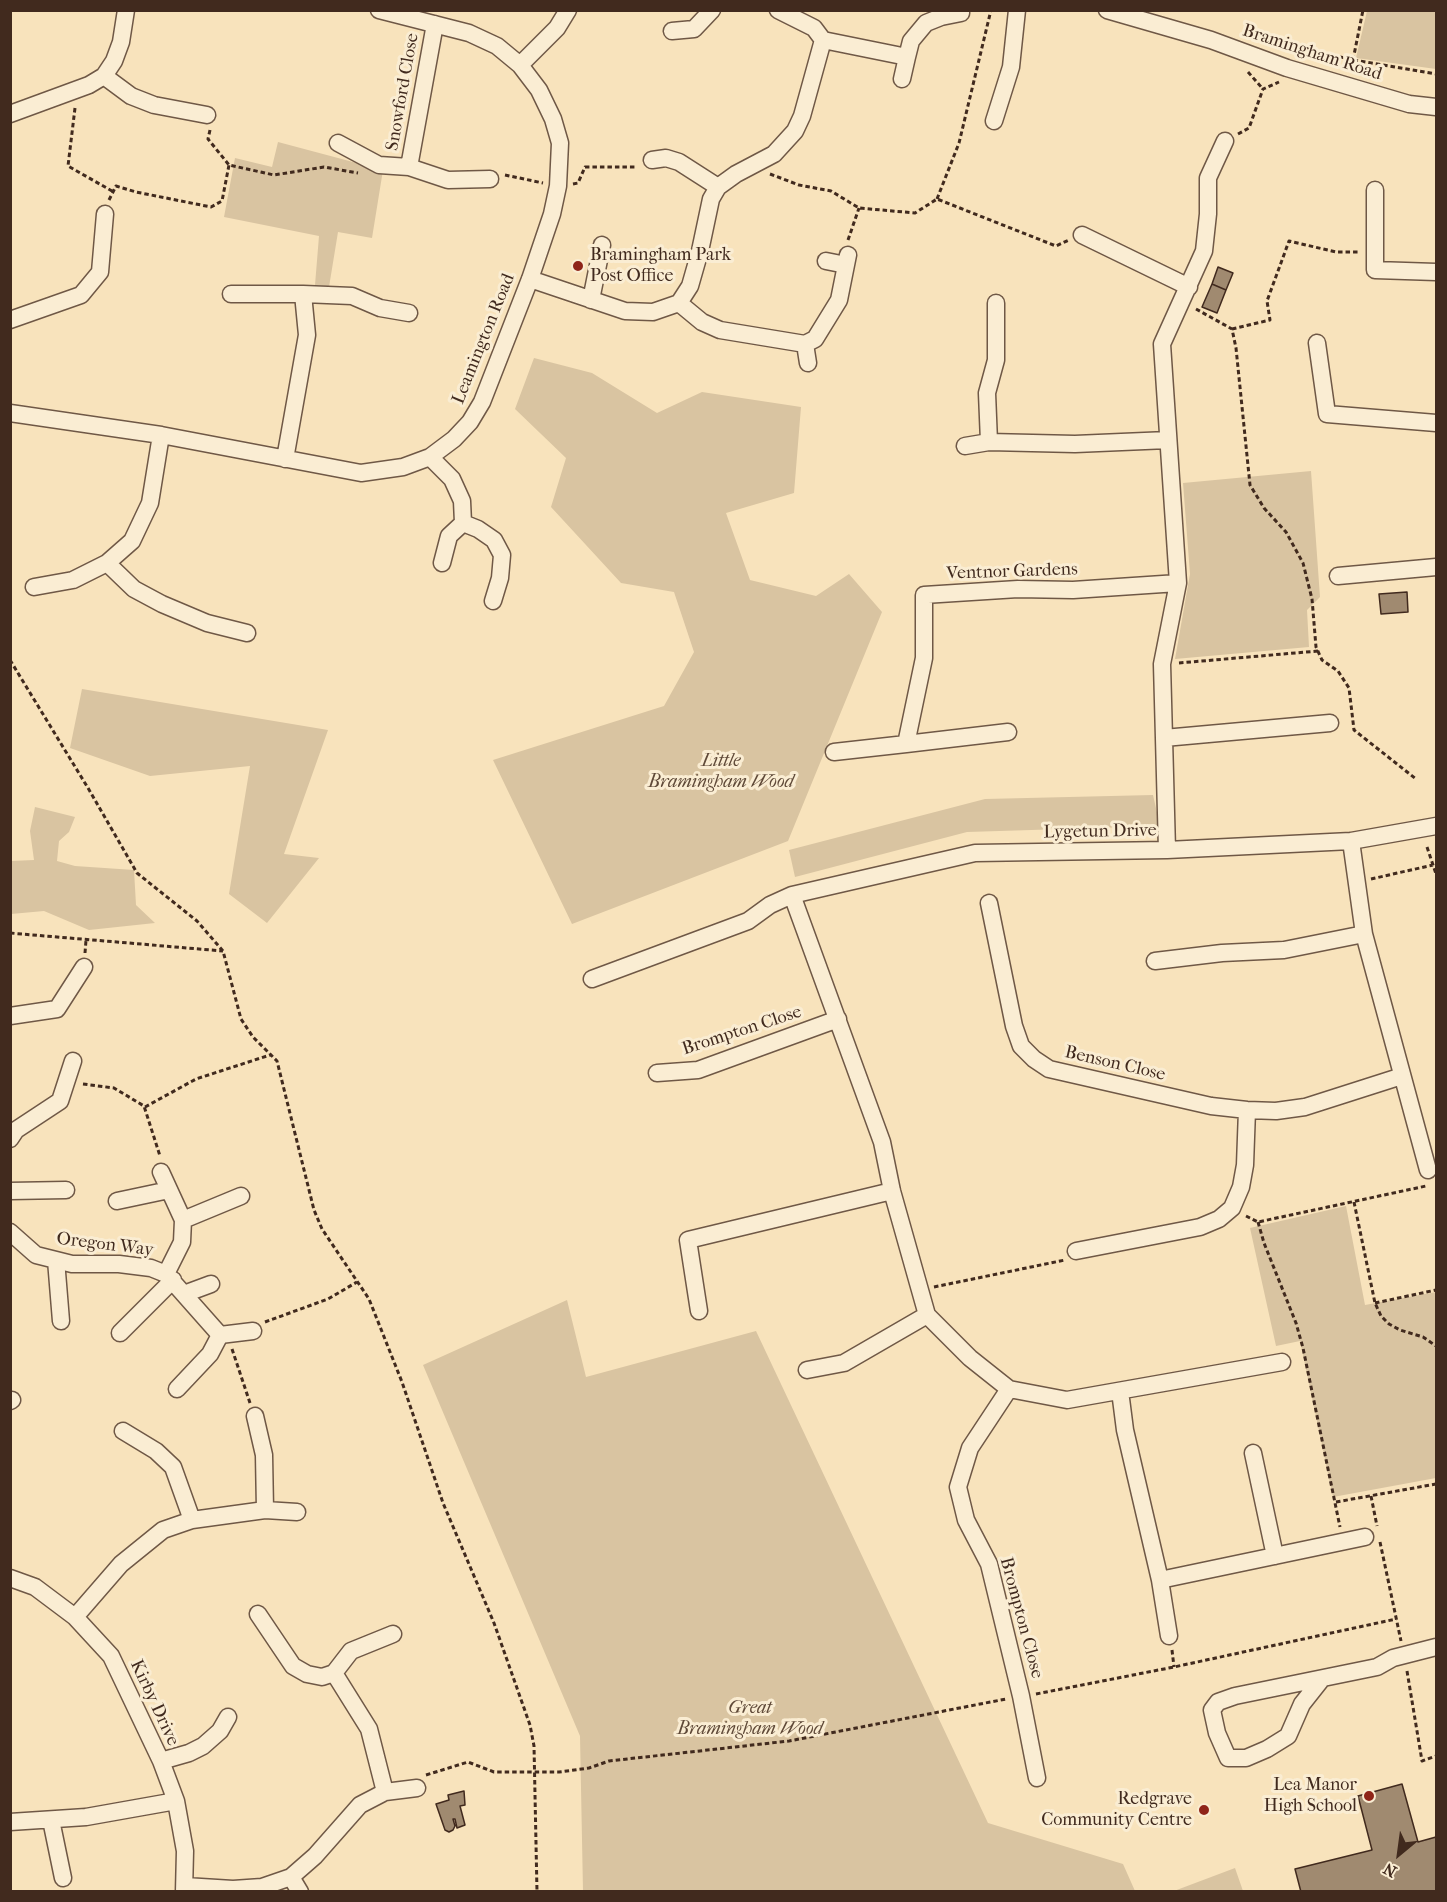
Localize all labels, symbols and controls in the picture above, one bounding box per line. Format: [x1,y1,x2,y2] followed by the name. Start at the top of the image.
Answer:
[1240,20,1384,86] street label: Bramingham Road
[382,31,424,153] street label: Snowford Close
[590,245,731,288] place label: Bramingham Park Post Office
[571,259,585,273] marker: Bramingham Park Post Office
[448,271,520,407] street label: Leamington Road
[946,559,1078,585] street label: Ventnor Gardens
[648,751,794,794] park label: Little Bramingham Wood
[1043,820,1157,844] street label: Lygetun Drive
[680,1002,804,1060] street label: Brompton Close
[1063,1042,1167,1086] street label: Benson Close
[55,1228,155,1262] street label: Oregon Way
[994,1555,1048,1681] street label: Brompton Close
[125,1657,183,1749] street label: Kirby Drive
[677,1698,823,1740] park label: Great Bramingham Wood
[1264,1775,1357,1818] place label: Lea Manor High School
[1041,1789,1192,1832] place label: Redgrave Community Centre
[1362,1789,1376,1803] marker: Lea Manor High School
[1197,1803,1211,1817] marker: Redgrave Community Centre
[1369,1824,1429,1884] north arrow
[1380,1859,1400,1881] text: N

